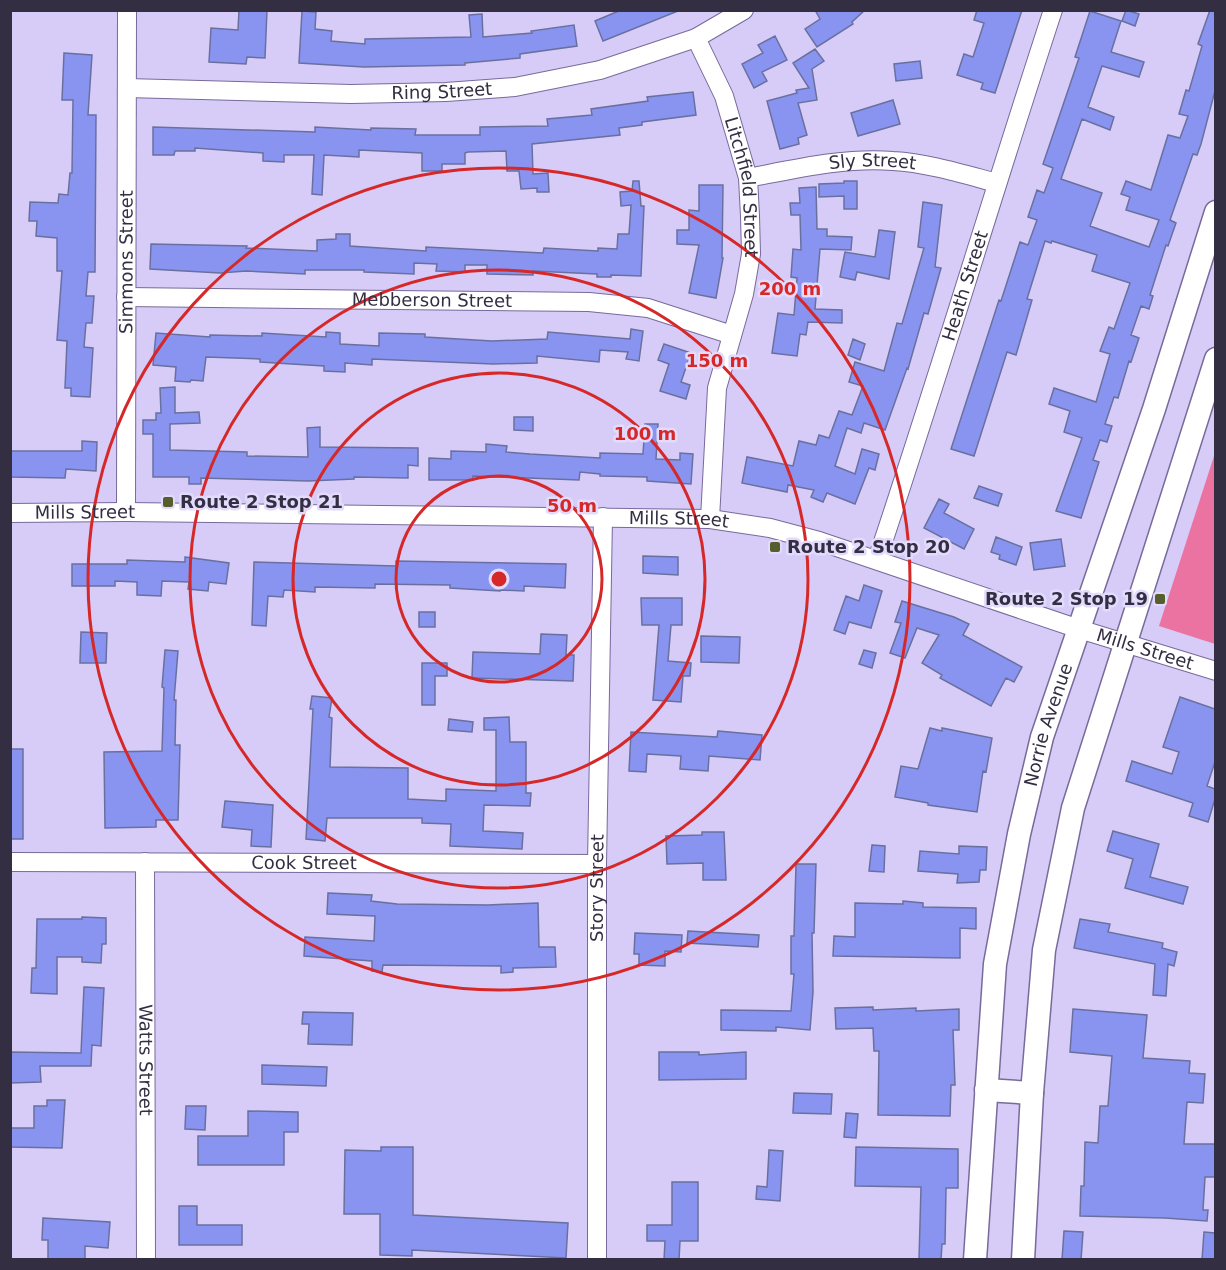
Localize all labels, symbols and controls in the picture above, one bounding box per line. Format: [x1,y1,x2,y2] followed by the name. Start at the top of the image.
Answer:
[391,78,493,103] street label: Ring Street
[721,114,762,258] street label: Litchfield Street
[828,149,918,173] street label: Sly Street
[115,190,137,334] street label: Simmons Street
[938,228,992,344] street label: Heath Street
[759,278,821,299] text: 200 m
[352,288,512,311] street label: Mebberson Street
[686,350,748,371] text: 150 m
[614,423,676,444] text: 100 m
[180,491,343,512] place label: Route 2 Stop 21
[161,495,175,509] marker: Route 2 Stop 21
[547,495,597,516] text: 50 m
[35,501,135,523] street label: Mills Street
[629,507,731,532] street label: Mills Street
[787,536,950,557] place label: Route 2 Stop 20
[768,540,782,554] marker: Route 2 Stop 20
[489,569,509,589] centre of rings
[985,588,1148,609] place label: Route 2 Stop 19
[1153,592,1167,606] marker: Route 2 Stop 19
[1094,624,1196,674] street label: Mills Street
[1020,660,1076,788] street label: Norrie Avenue
[586,834,608,942] street label: Story Street
[251,852,357,873] street label: Cook Street
[135,1004,157,1116] street label: Watts Street

